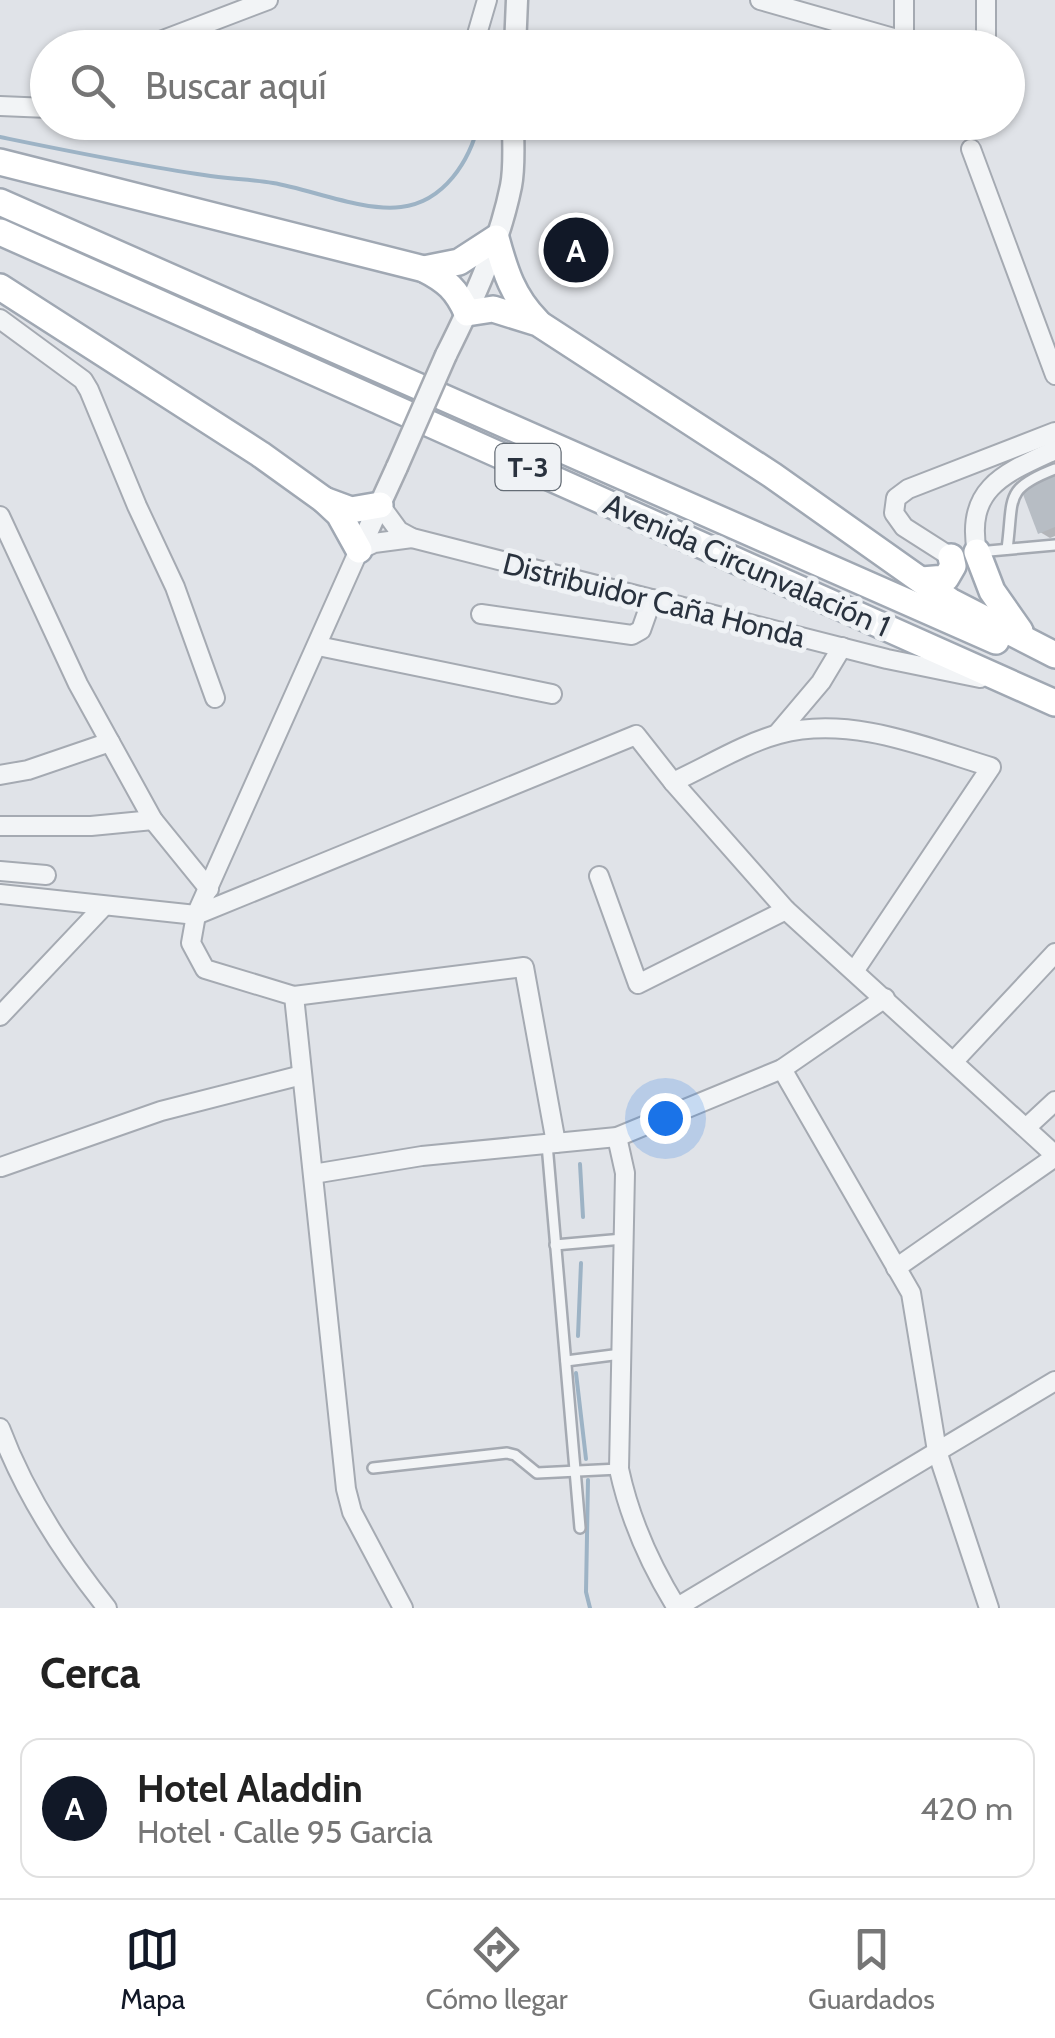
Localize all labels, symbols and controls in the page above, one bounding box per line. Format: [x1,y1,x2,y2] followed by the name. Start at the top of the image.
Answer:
[30,30,1025,140] search box
[65,58,120,113] icon: search
[145,62,327,109] text: Buscar aquí
[544,212,608,288] pin: A
[496,444,560,490] road number: T-3
[598,485,896,645] street label: Avenida Circunvalación 1
[499,545,810,656] street label: Distribuidor Caña Honda
[640,1093,691,1144] your location
[40,1647,140,1699] text: Cerca
[137,1765,363,1812] text: Hotel Aladdin
[64,1789,85,1828] text: A
[920,1789,1013,1828] text: 420 m
[137,1812,433,1851] text: Hotel · Calle 95 Garcia
[120,1922,185,2016] tab: Mapa
[426,1922,568,2016] tab: Cómo llegar
[808,1922,935,2016] tab: Guardados

